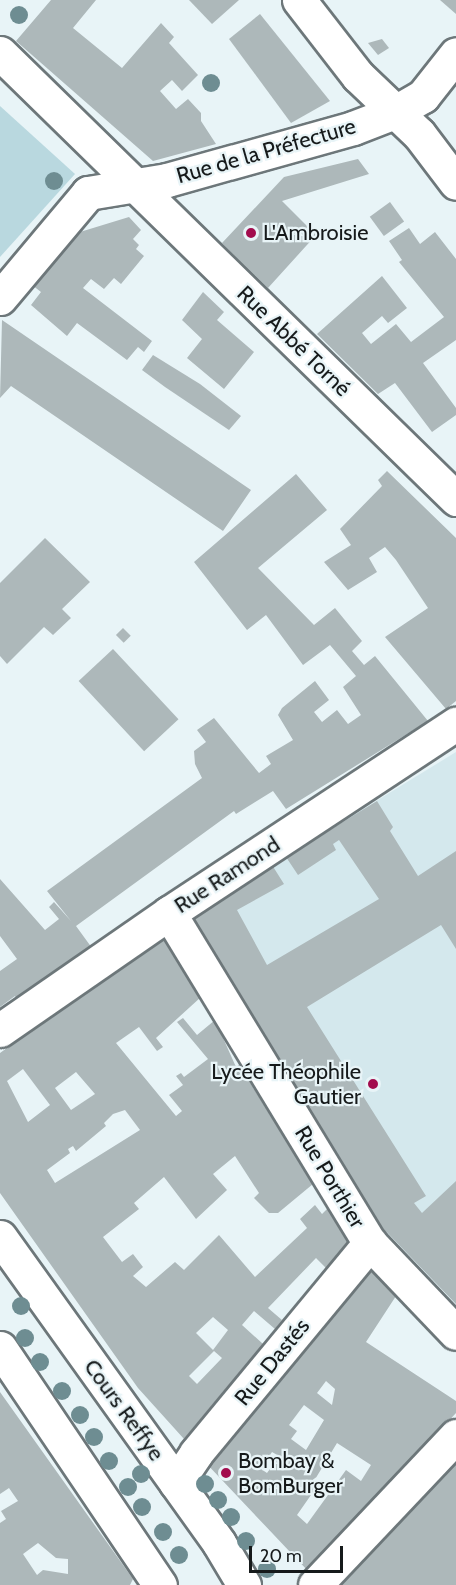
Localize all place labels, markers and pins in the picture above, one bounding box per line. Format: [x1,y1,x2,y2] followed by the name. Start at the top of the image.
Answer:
[263,220,368,246] place label: L'Ambroisie
[244,226,258,240] marker: L'Ambroisie
[211,1058,361,1110] place label: Lycée Théophile Gautier
[366,1077,380,1091] marker: Lycée Théophile Gautier
[238,1447,343,1498] place label: Bombay & BomBurger
[219,1466,233,1480] marker: Bombay & BomBurger

